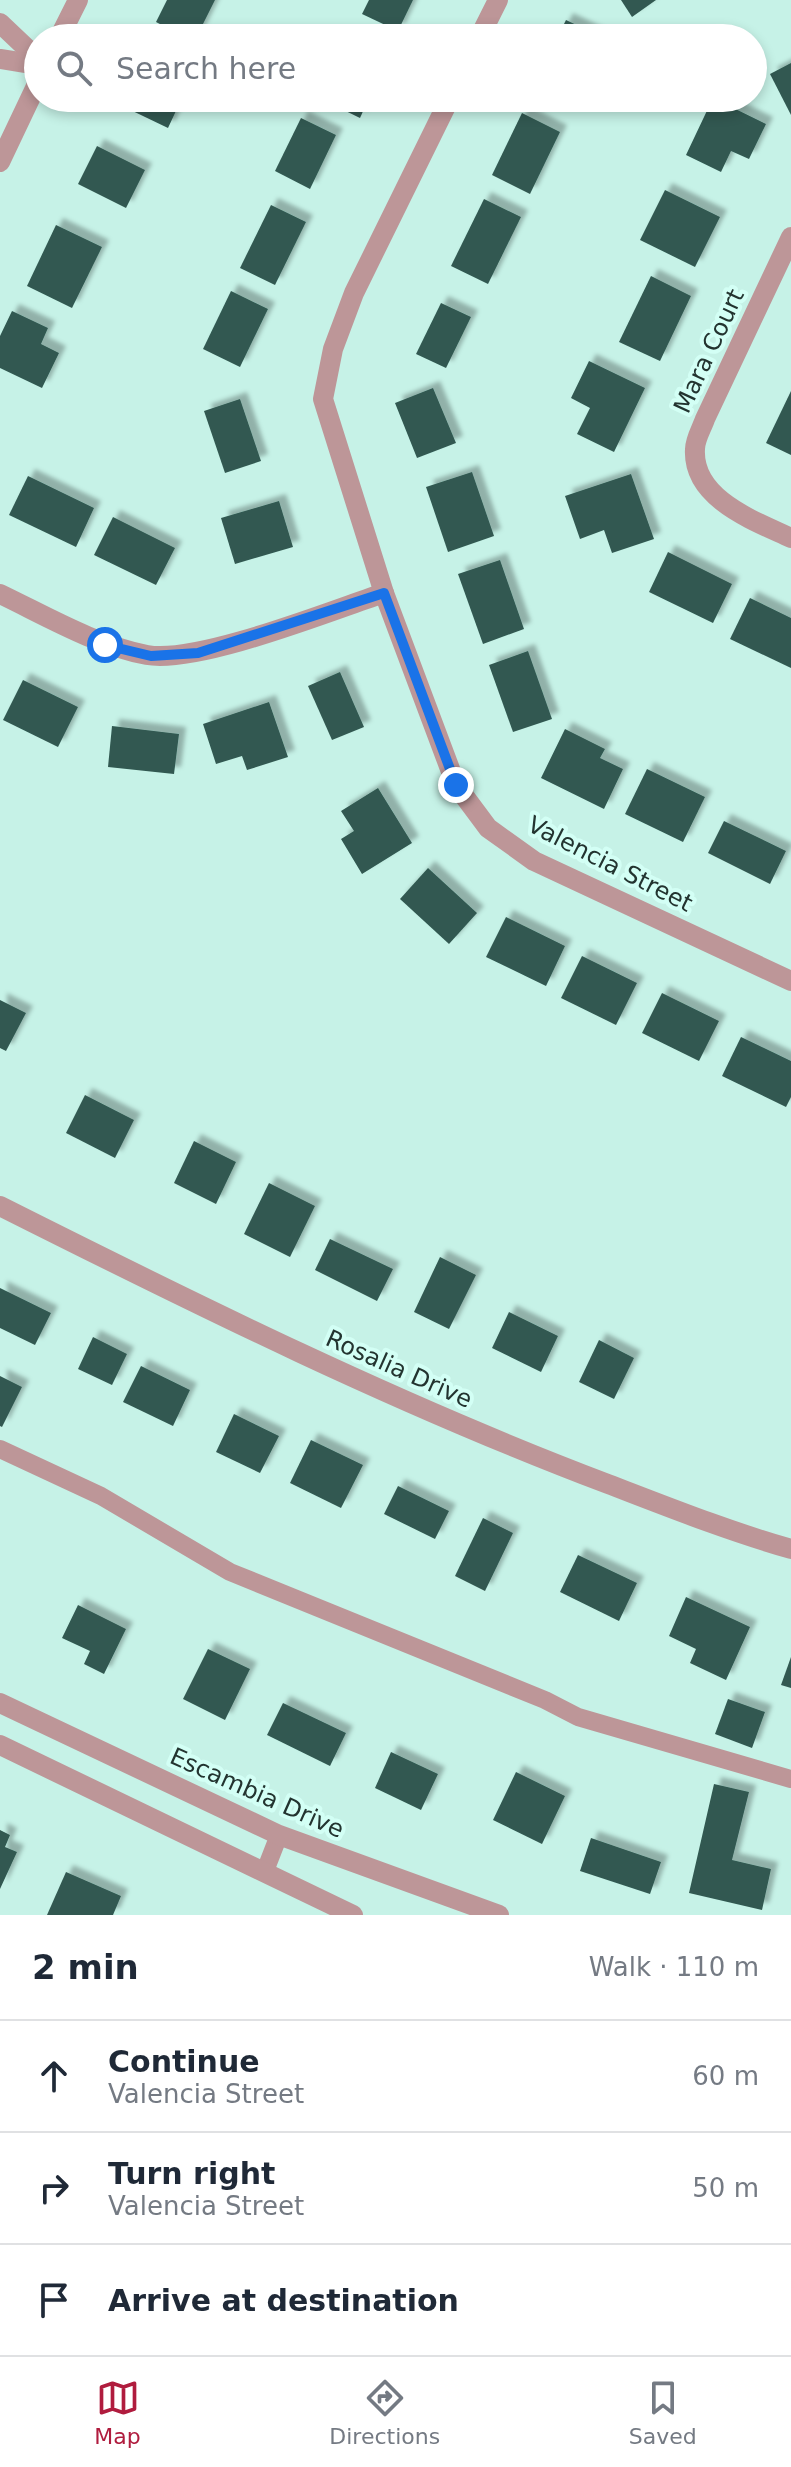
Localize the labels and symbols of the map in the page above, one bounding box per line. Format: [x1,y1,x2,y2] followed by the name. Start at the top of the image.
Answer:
[668,285,750,417] street label: Mara Court
[87,627,123,663] route start
[438,767,474,803] route end
[523,810,697,918] street label: Valencia Street
[322,1324,476,1414] street label: Rosalia Drive
[166,1742,348,1844] street label: Escambia Drive

